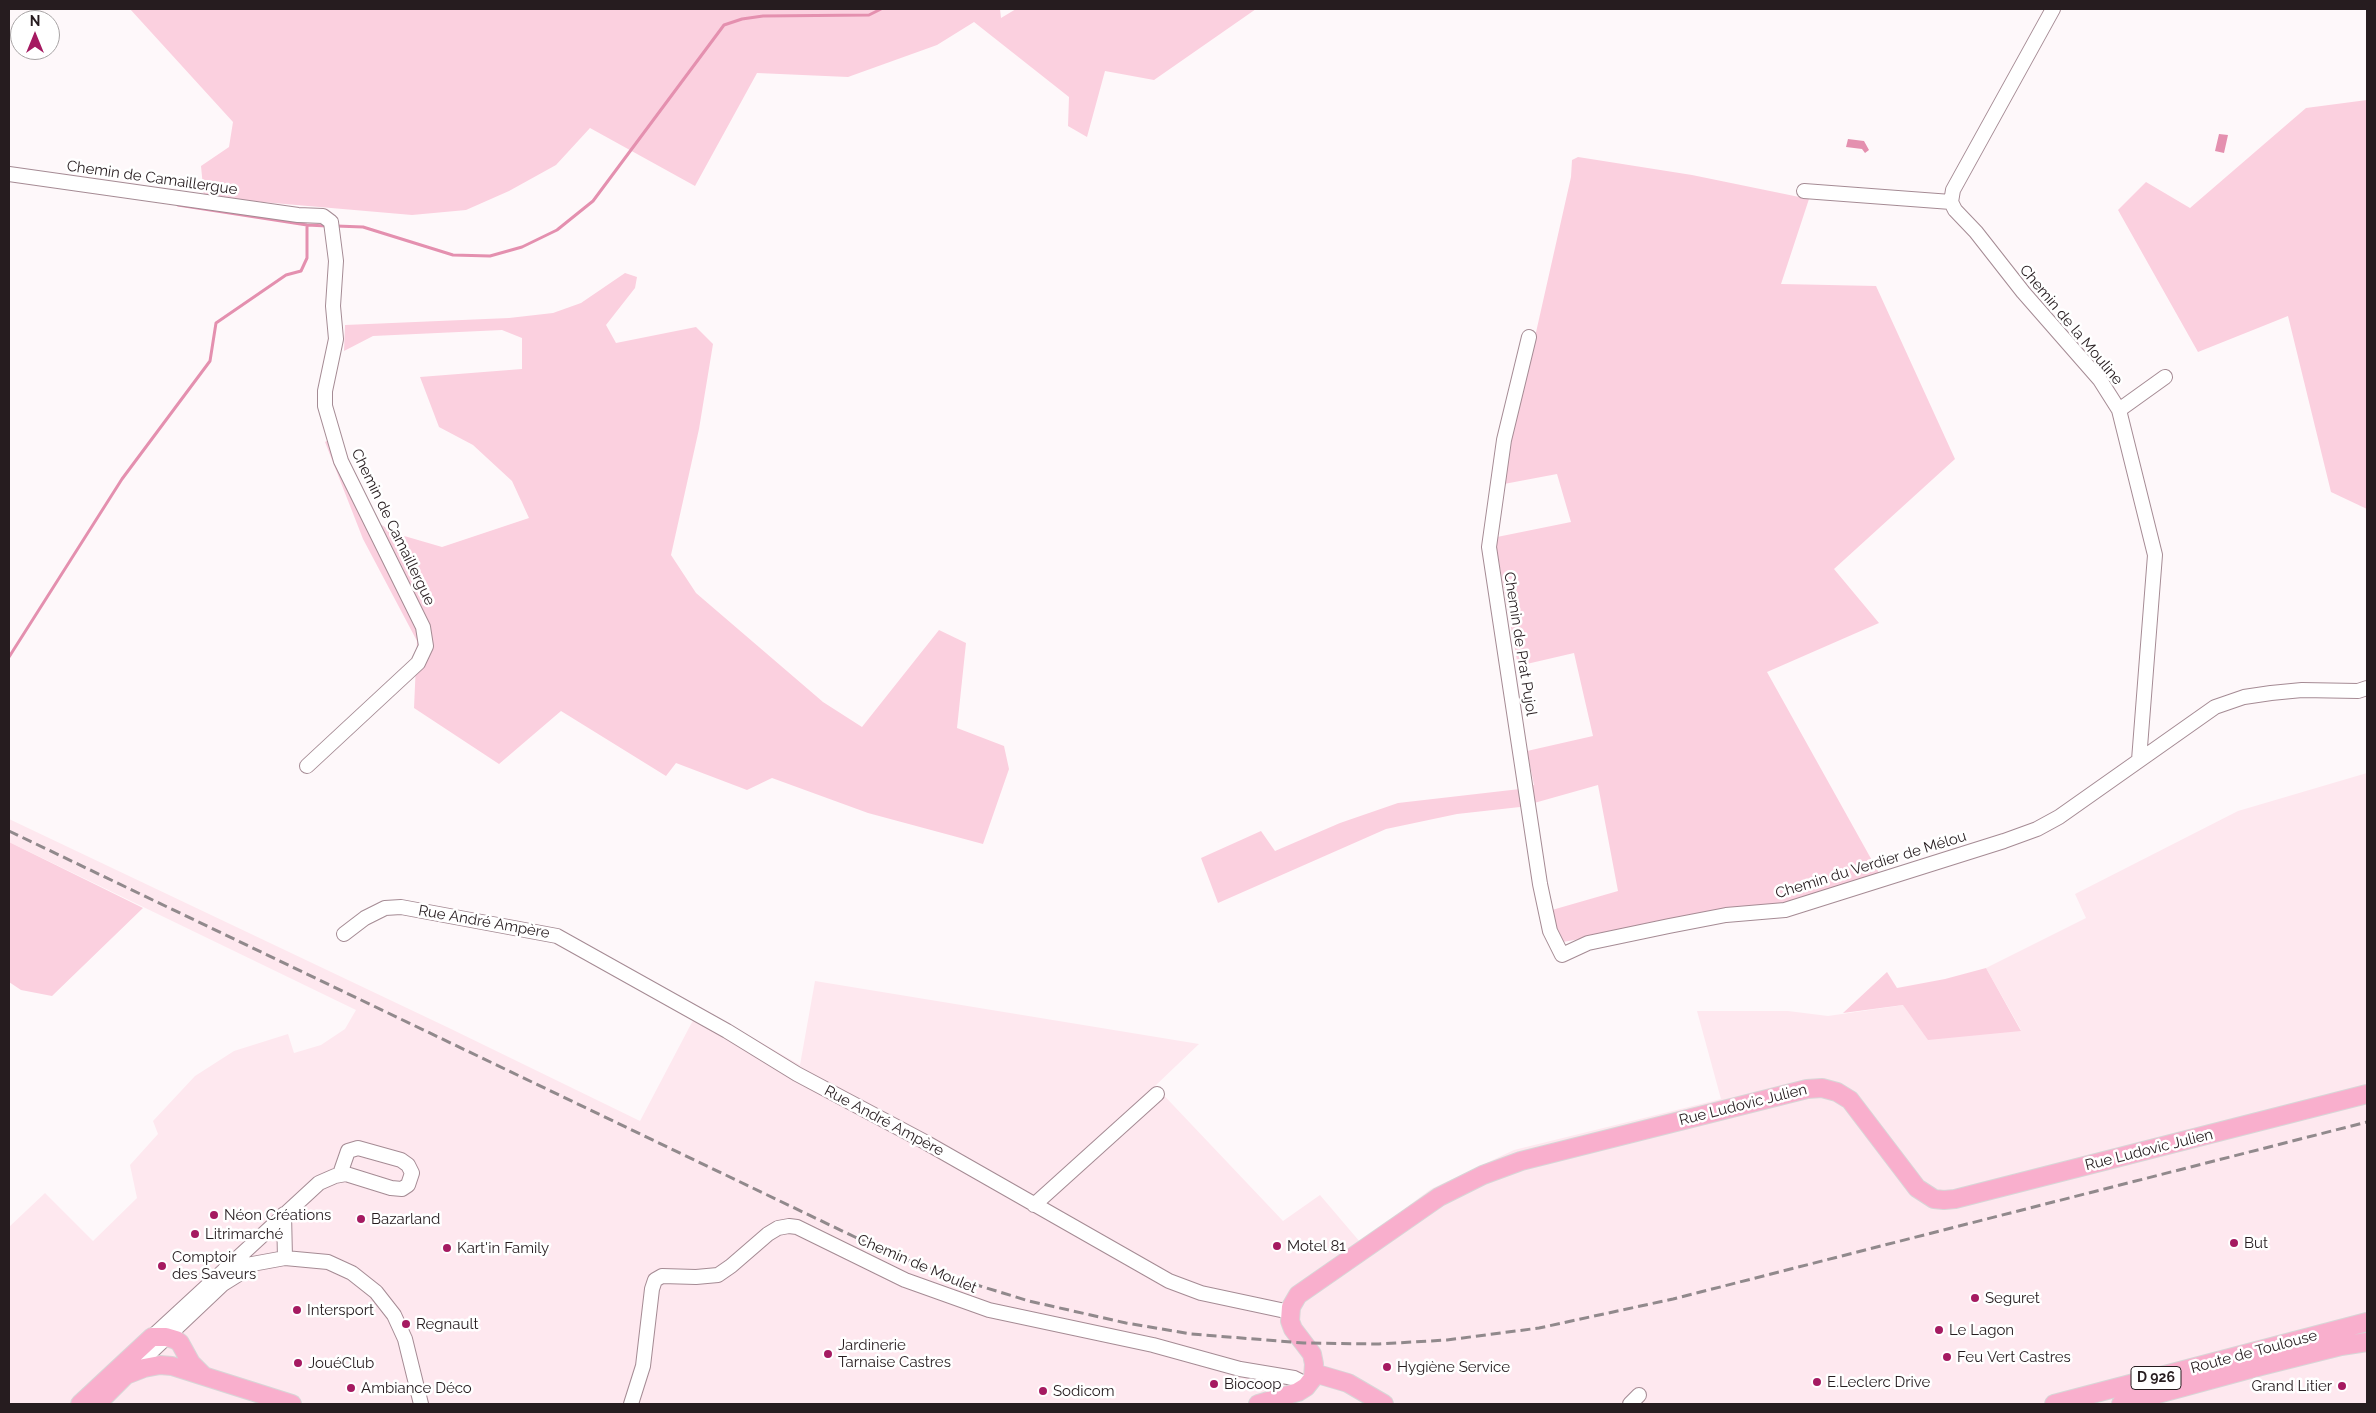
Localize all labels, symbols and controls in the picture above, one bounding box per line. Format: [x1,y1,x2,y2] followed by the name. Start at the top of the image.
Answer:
[10,10,60,60] north arrow
[30,13,40,29] text: N
[66,157,238,199] street label: Chemin de Camaillergue
[2015,261,2127,389] street label: Chemin de la Mouline
[347,446,439,608] street label: Chemin de Camaillergue
[1500,571,1540,717] street label: Chemin de Prat Pujol
[1773,827,1969,903] street label: Chemin du Verdier de Mélou
[417,902,551,942] street label: Rue André Ampère
[1677,1080,1809,1130] street label: Rue Ludovic Julien
[821,1082,947,1160] street label: Rue André Ampère
[2083,1125,2215,1175] street label: Rue Ludovic Julien
[224,1206,331,1224] place label: Néon Créations
[208,1209,220,1221] marker: Néon Créations
[371,1210,440,1228] place label: Bazarland
[355,1213,367,1225] marker: Bazarland
[205,1225,283,1243] place label: Litrimarché
[189,1228,201,1240] marker: Litrimarché
[855,1231,979,1297] street label: Chemin de Moulet
[2244,1234,2268,1252] place label: But
[1287,1237,1346,1255] place label: Motel 81
[2228,1237,2240,1249] marker: But
[457,1239,549,1257] place label: Kart'in Family
[1271,1240,1283,1252] marker: Motel 81
[441,1242,453,1254] marker: Kart'in Family
[172,1248,256,1283] place label: Comptoir des Saveurs
[156,1260,168,1272] marker: Comptoir des Saveurs
[1985,1289,2040,1307] place label: Seguret
[1969,1292,1981,1304] marker: Seguret
[307,1301,374,1319] place label: Intersport
[291,1304,303,1316] marker: Intersport
[416,1315,479,1333] place label: Regnault
[400,1318,412,1330] marker: Regnault
[1949,1321,2014,1339] place label: Le Lagon
[1933,1324,1945,1336] marker: Le Lagon
[2189,1326,2319,1378] street label: Route de Toulouse
[838,1336,951,1371] place label: Jardinerie Tarnaise Castres
[822,1348,834,1360] marker: Jardinerie Tarnaise Castres
[1957,1348,2071,1366] place label: Feu Vert Castres
[1941,1351,1953,1363] marker: Feu Vert Castres
[308,1354,374,1372] place label: JouéClub
[292,1357,304,1369] marker: JouéClub
[1397,1358,1510,1376] place label: Hygiène Service
[1381,1361,1393,1373] marker: Hygiène Service
[2131,1366,2181,1390] road number: D 926
[1827,1373,1930,1391] place label: E.Leclerc Drive
[1224,1375,1281,1393] place label: Biocoop
[1811,1376,1823,1388] marker: E.Leclerc Drive
[2252,1377,2332,1395] place label: Grand Litier
[1208,1378,1220,1390] marker: Biocoop
[361,1379,472,1397] place label: Ambiance Déco
[2336,1380,2348,1392] marker: Grand Litier
[345,1382,357,1394] marker: Ambiance Déco
[1053,1382,1114,1400] place label: Sodicom
[1037,1385,1049,1397] marker: Sodicom

